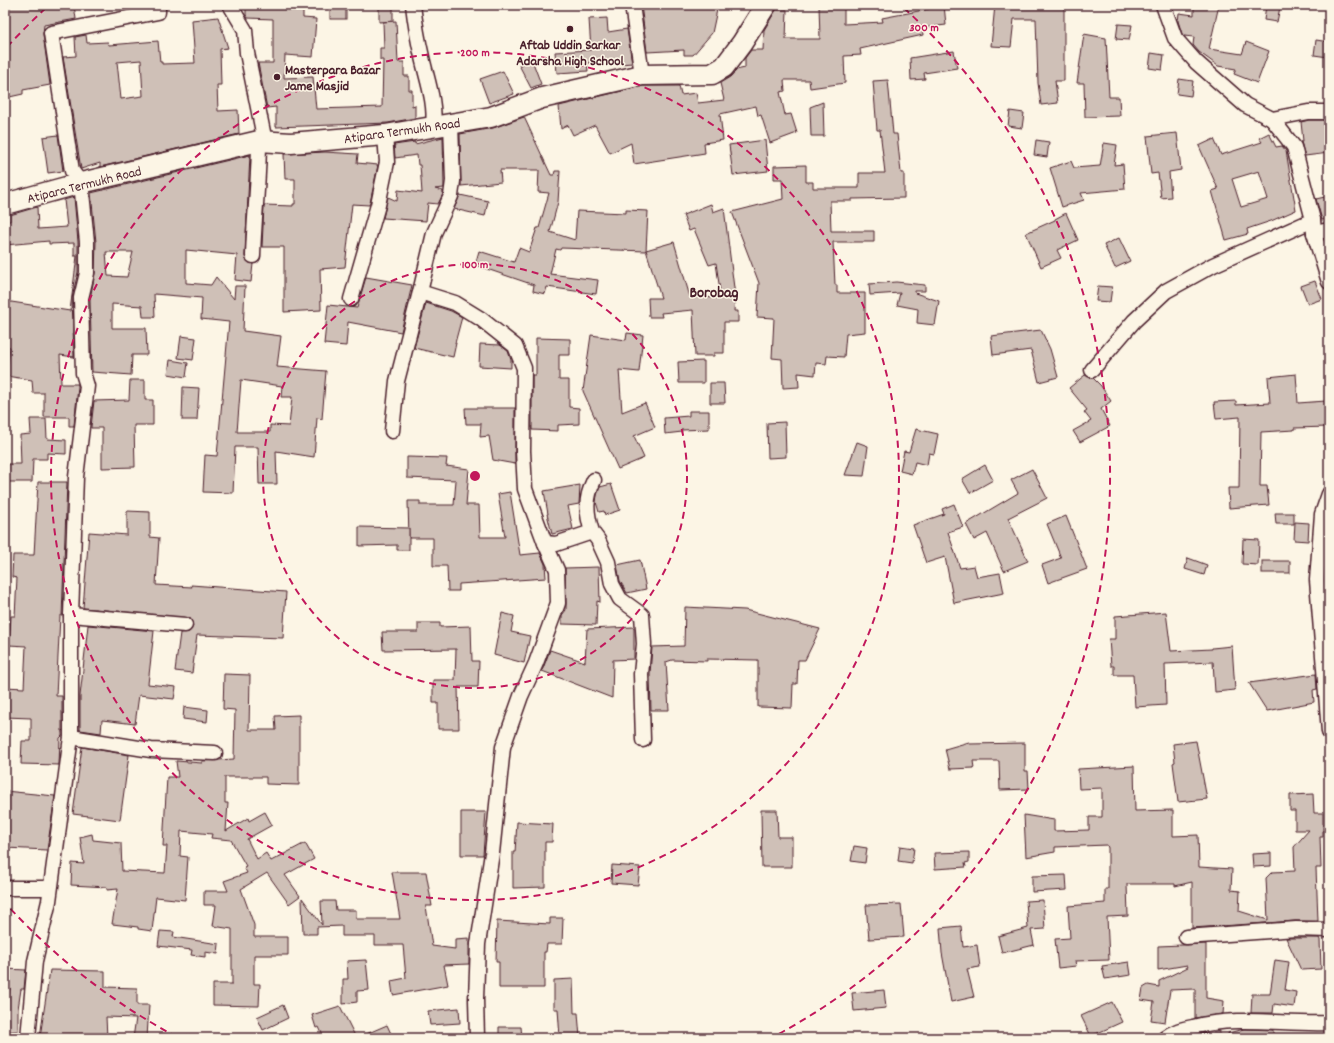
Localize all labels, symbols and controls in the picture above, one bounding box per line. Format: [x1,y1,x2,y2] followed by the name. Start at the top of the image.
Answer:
[909,20,939,37] text: 300 m
[565,24,575,34] marker: Aftab Uddin Sarkar Adarsha High School
[516,36,624,72] place label: Aftab Uddin Sarkar Adarsha High School
[460,45,490,62] text: 200 m
[285,61,381,97] place label: Masterpara Bazar Jame Masjid
[272,72,282,82] marker: Masterpara Bazar Jame Masjid
[343,114,462,150] street label: Atipara Termukh Road
[25,162,144,210] street label: Atipara Termukh Road
[462,257,488,274] text: 100 m
[689,282,739,305] district label: Borobag
[468,469,482,483] centre of rings

